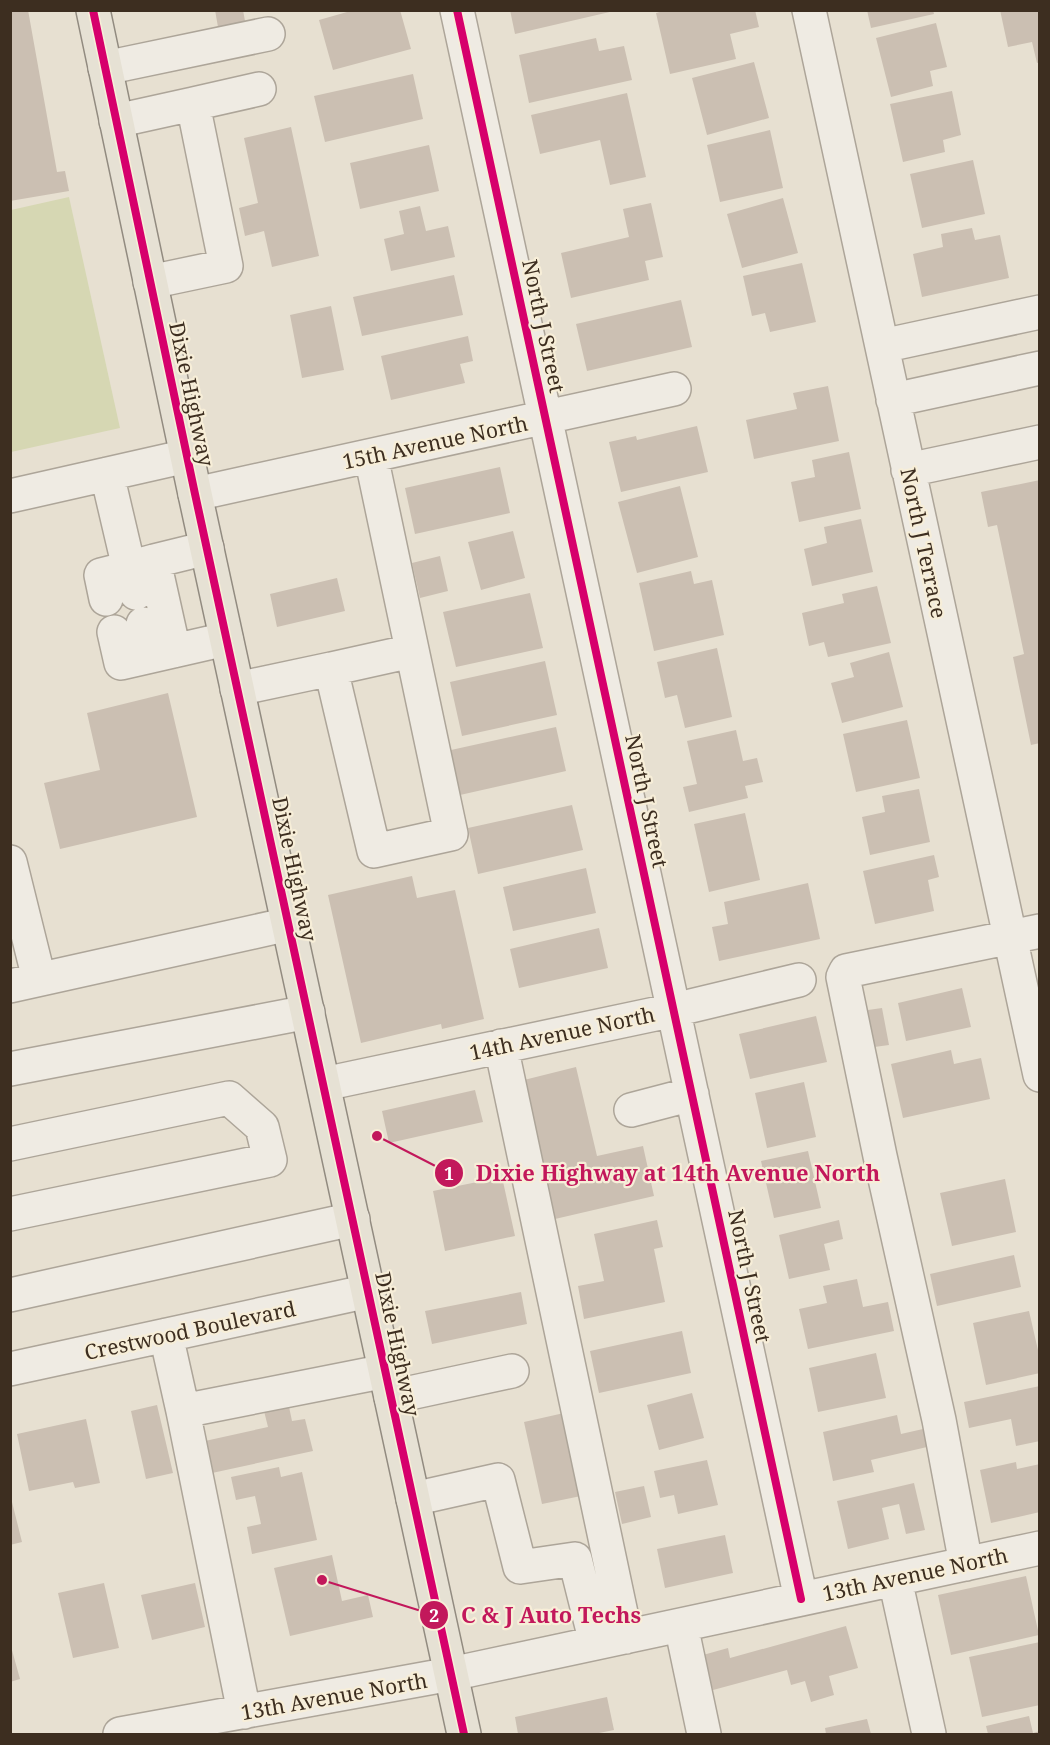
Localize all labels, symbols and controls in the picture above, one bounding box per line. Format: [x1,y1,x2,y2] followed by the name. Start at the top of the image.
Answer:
[516,257,572,395] street label: North J Street
[163,319,221,469] street label: Dixie Highway
[340,409,530,475] street label: 15th Avenue North
[894,465,954,621] street label: North J Terrace
[619,732,675,870] street label: North J Street
[266,794,324,944] street label: Dixie Highway
[467,1000,657,1066] street label: 14th Avenue North
[434,1153,892,1193] callout: Dixie Highway at 14th Avenue North
[476,1157,881,1187] text: Dixie Highway at 14th Avenue North
[444,1161,454,1185] text: 1
[722,1207,778,1345] street label: North J Street
[369,1269,427,1419] street label: Dixie Highway
[82,1294,298,1366] street label: Crestwood Boulevard
[820,1541,1010,1607] street label: 13th Avenue North
[419,1595,653,1635] callout: C & J Auto Techs
[461,1599,641,1629] text: C & J Auto Techs
[429,1603,439,1627] text: 2
[239,1666,429,1726] street label: 13th Avenue North

